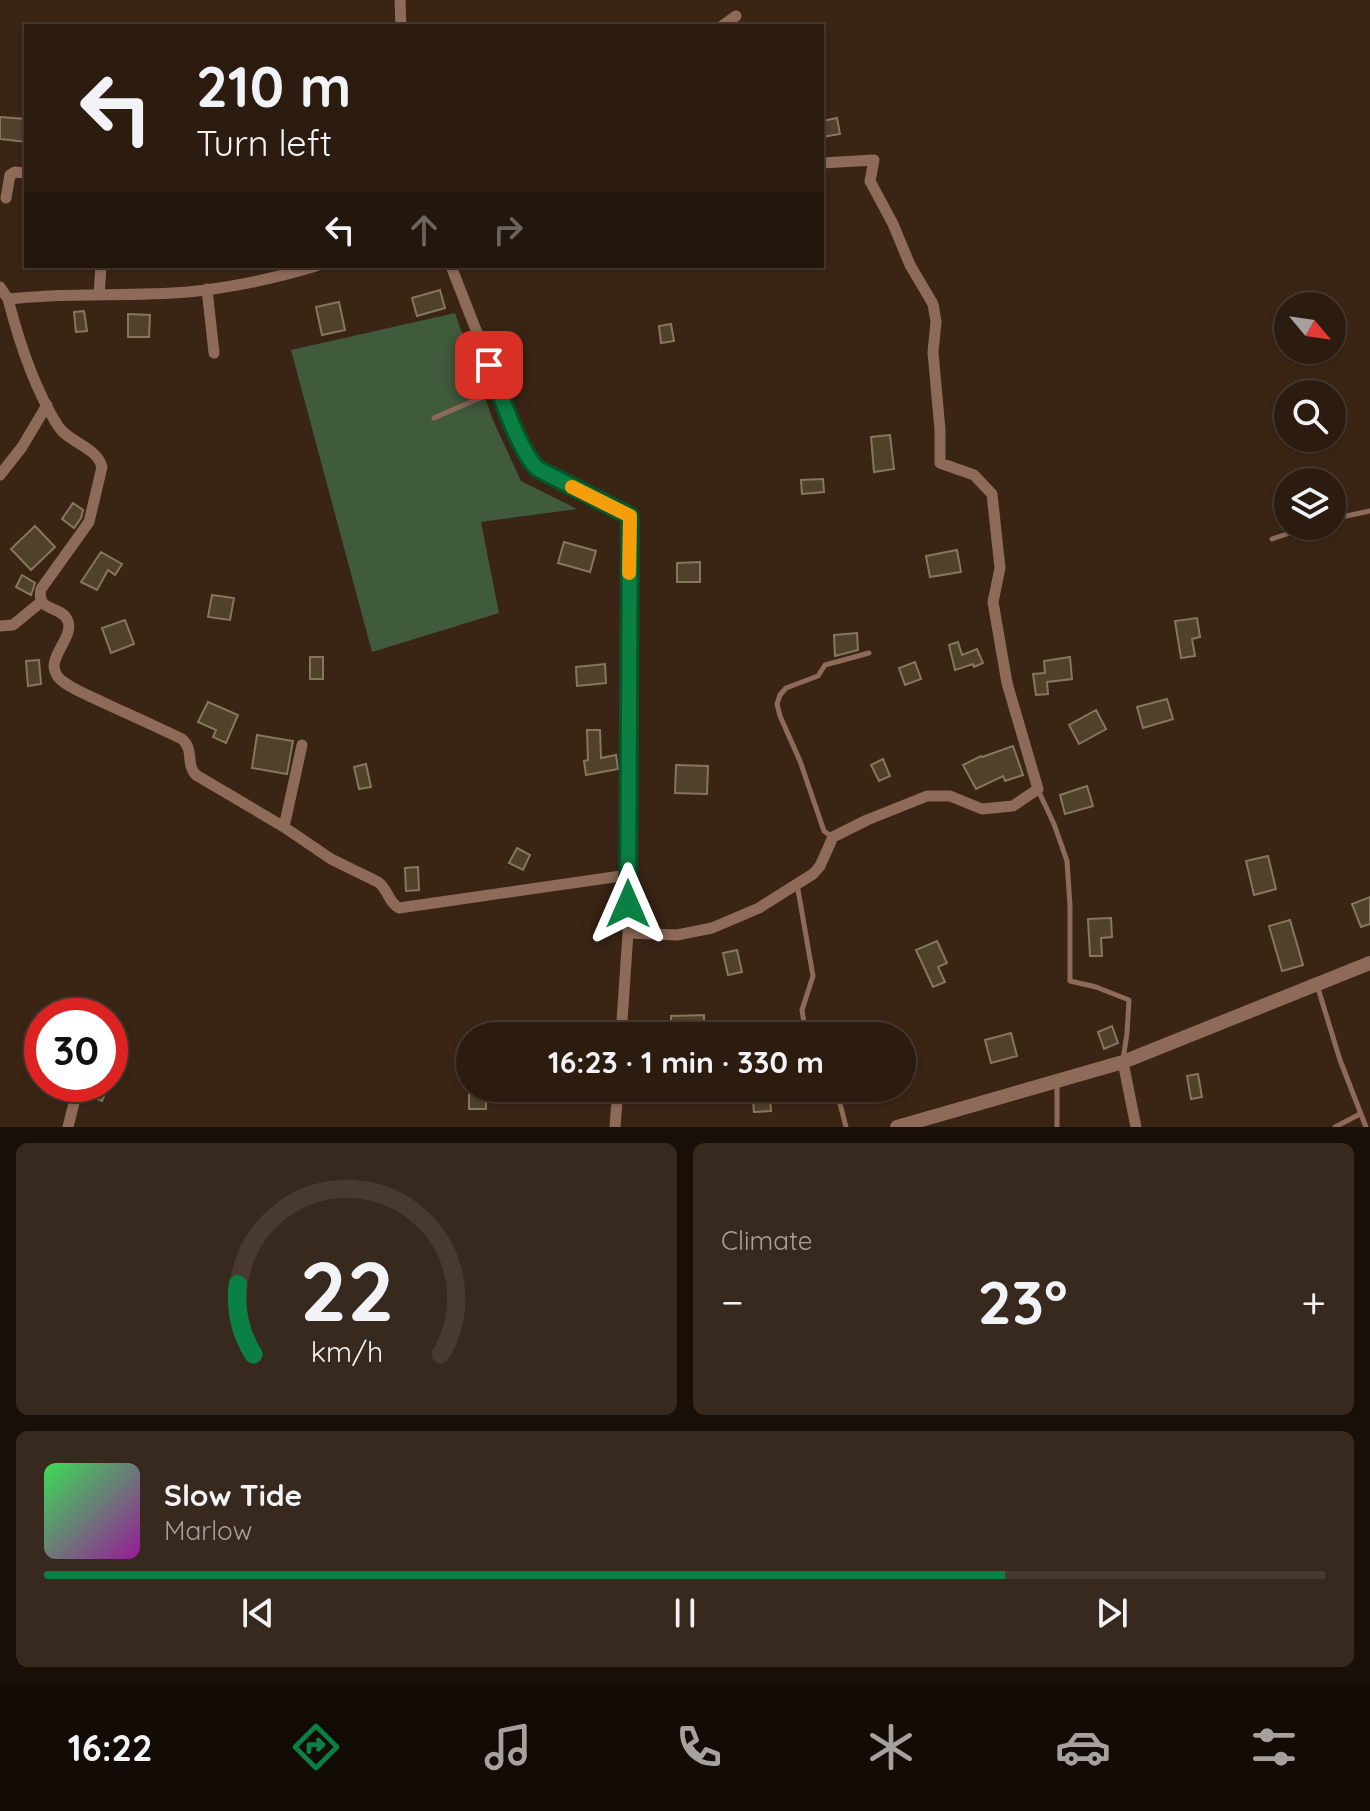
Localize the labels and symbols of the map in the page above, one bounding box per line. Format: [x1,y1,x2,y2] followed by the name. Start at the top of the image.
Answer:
[1274,292,1346,364] north arrow
[455,331,523,399] pin
[586,862,670,946] position arrow
[24,998,128,1102] speed limit sign: 30

